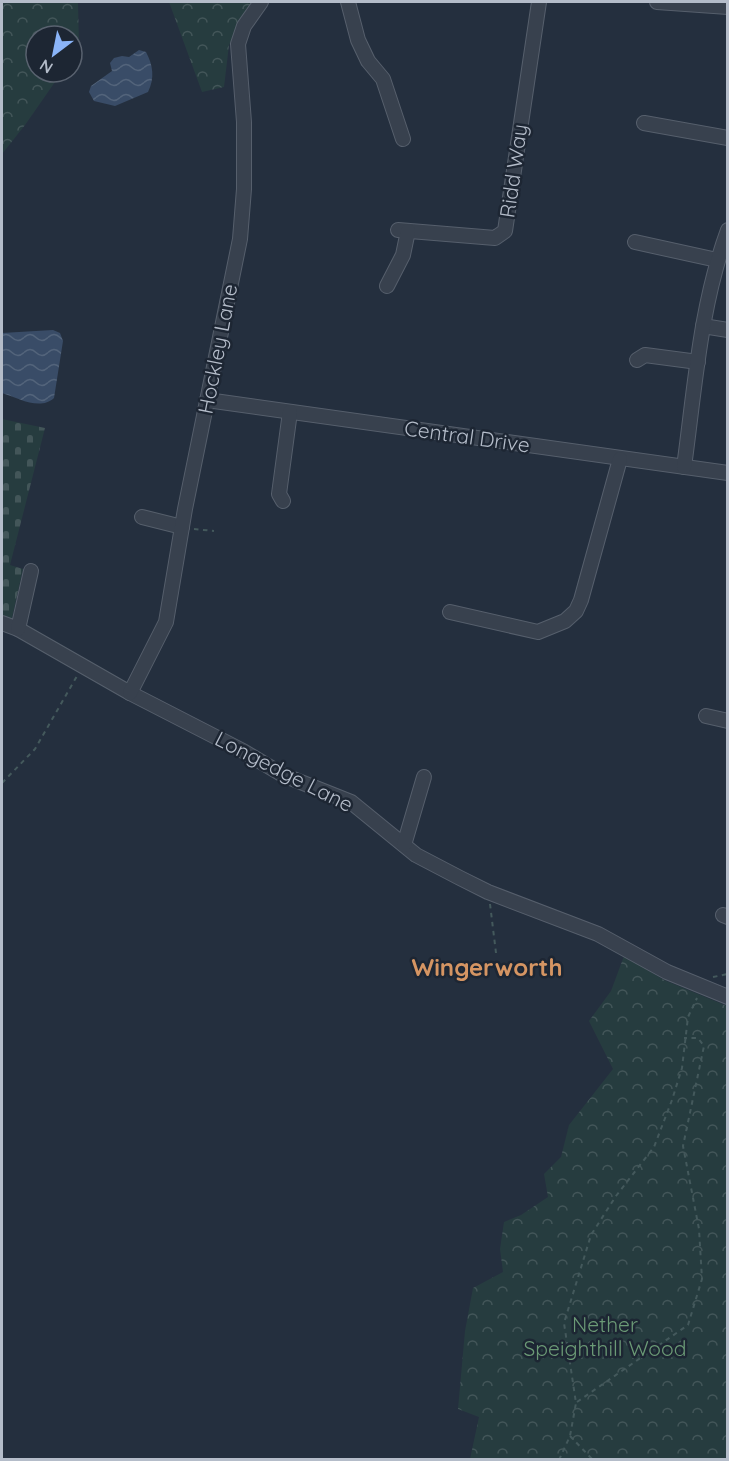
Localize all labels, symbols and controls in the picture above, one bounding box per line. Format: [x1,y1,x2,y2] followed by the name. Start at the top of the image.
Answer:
[24,24,84,84] north arrow
[36,55,56,78] text: N
[494,122,532,219] street label: Ridd Way
[192,282,242,416] street label: Hockley Lane
[403,414,532,458] street label: Central Drive
[211,725,358,817] street label: Longedge Lane
[412,952,562,982] district label: Wingerworth
[524,1311,686,1361] park label: Nether Speighthill Wood

